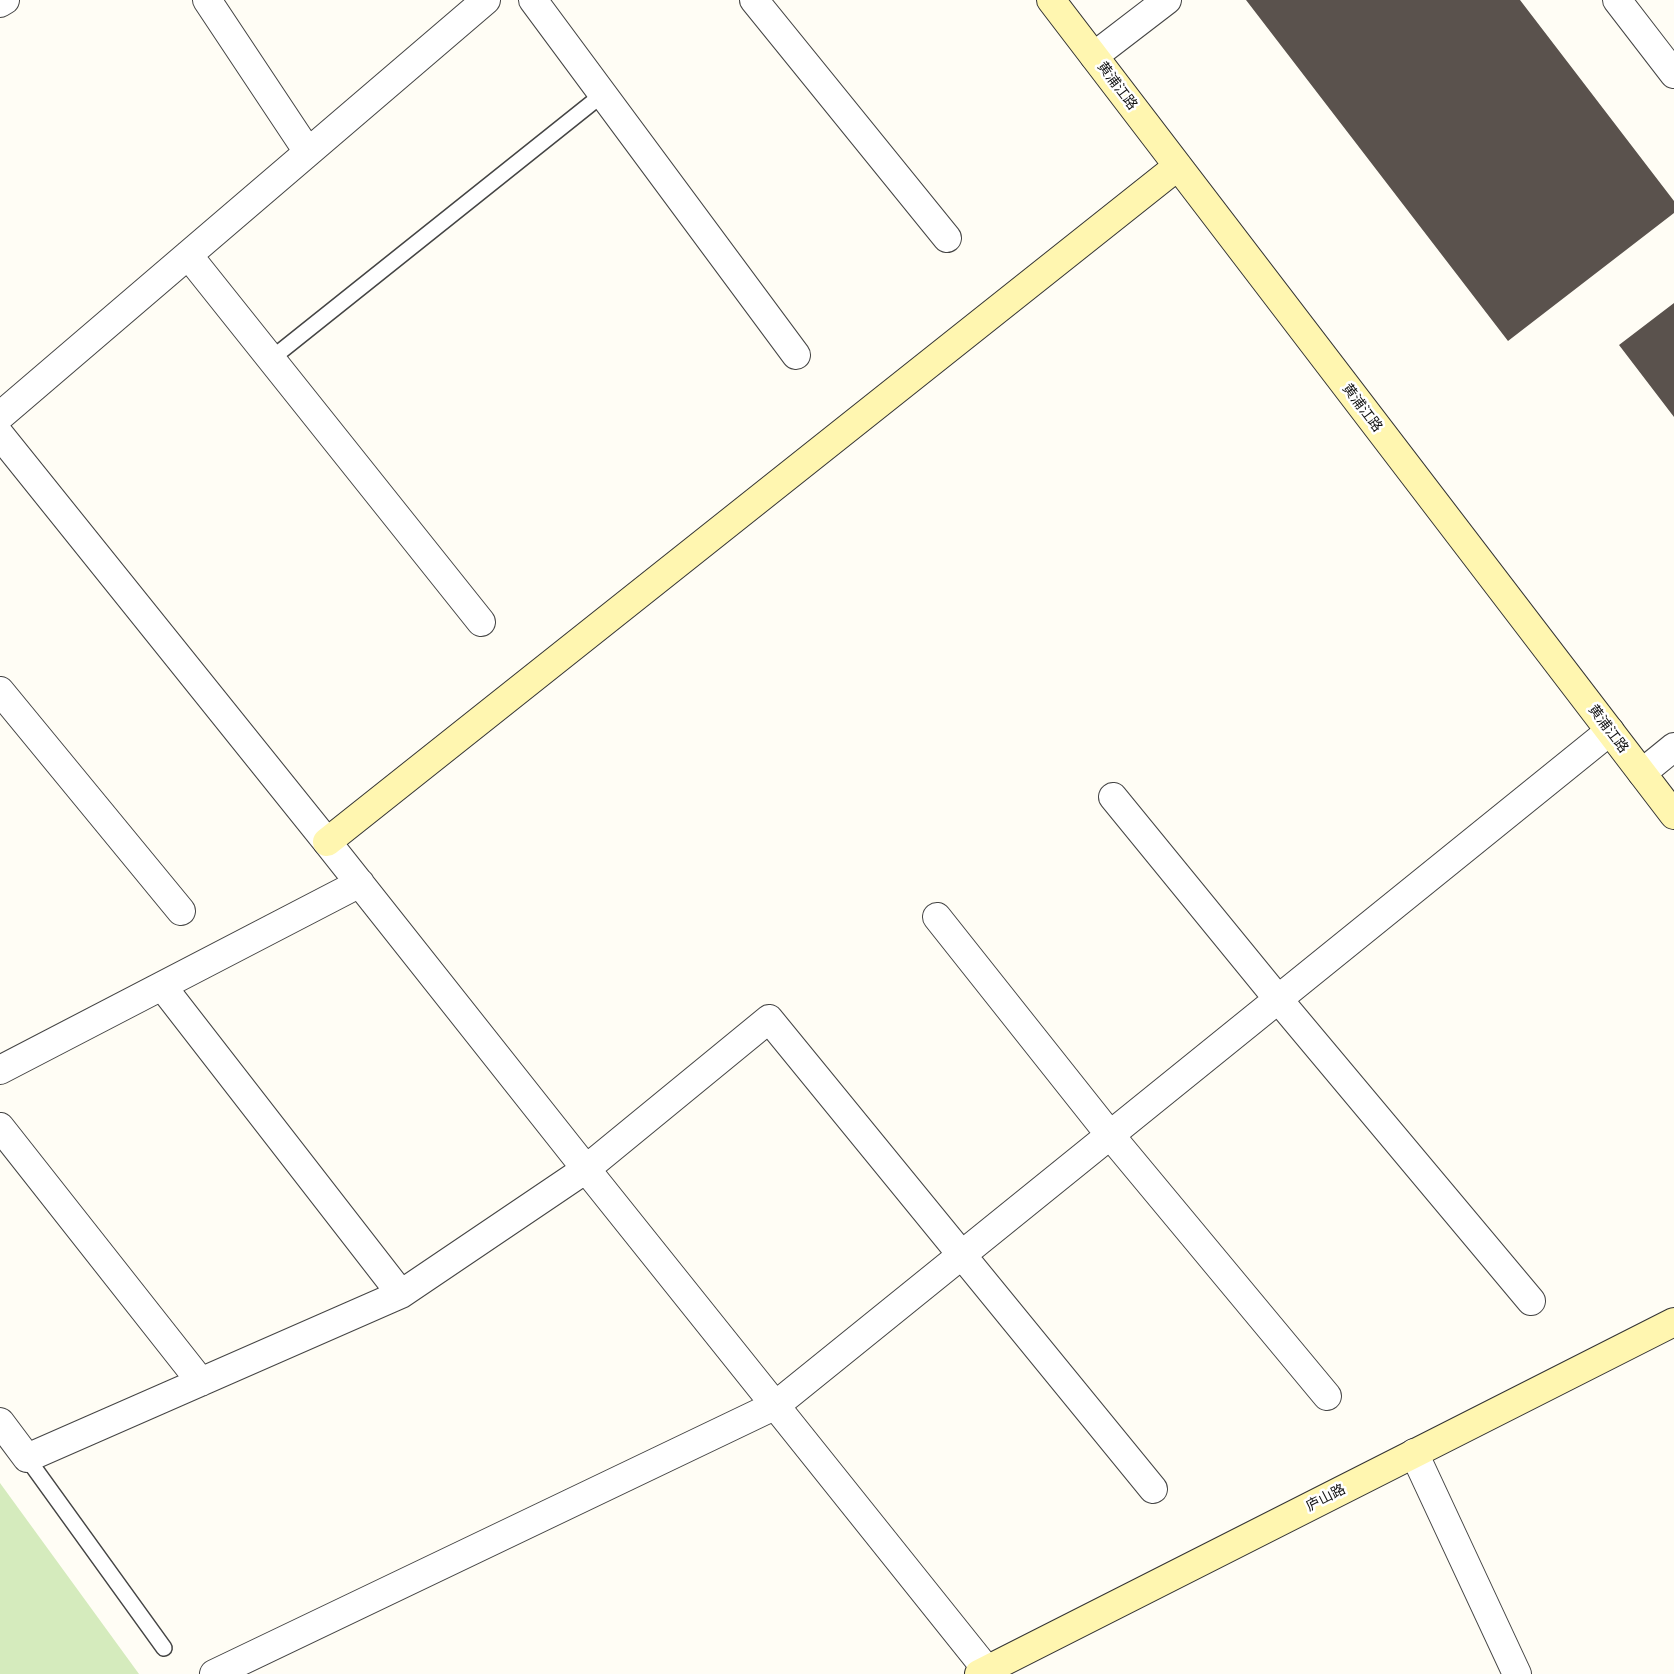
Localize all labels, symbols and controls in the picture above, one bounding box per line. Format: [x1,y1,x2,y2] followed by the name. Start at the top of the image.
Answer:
[1093,59,1141,113] street label: 黄浦江路
[1338,381,1386,435] street label: 黄浦江路
[1584,702,1632,756] street label: 黄浦江路
[1303,1481,1349,1515] street label: 庐山路

